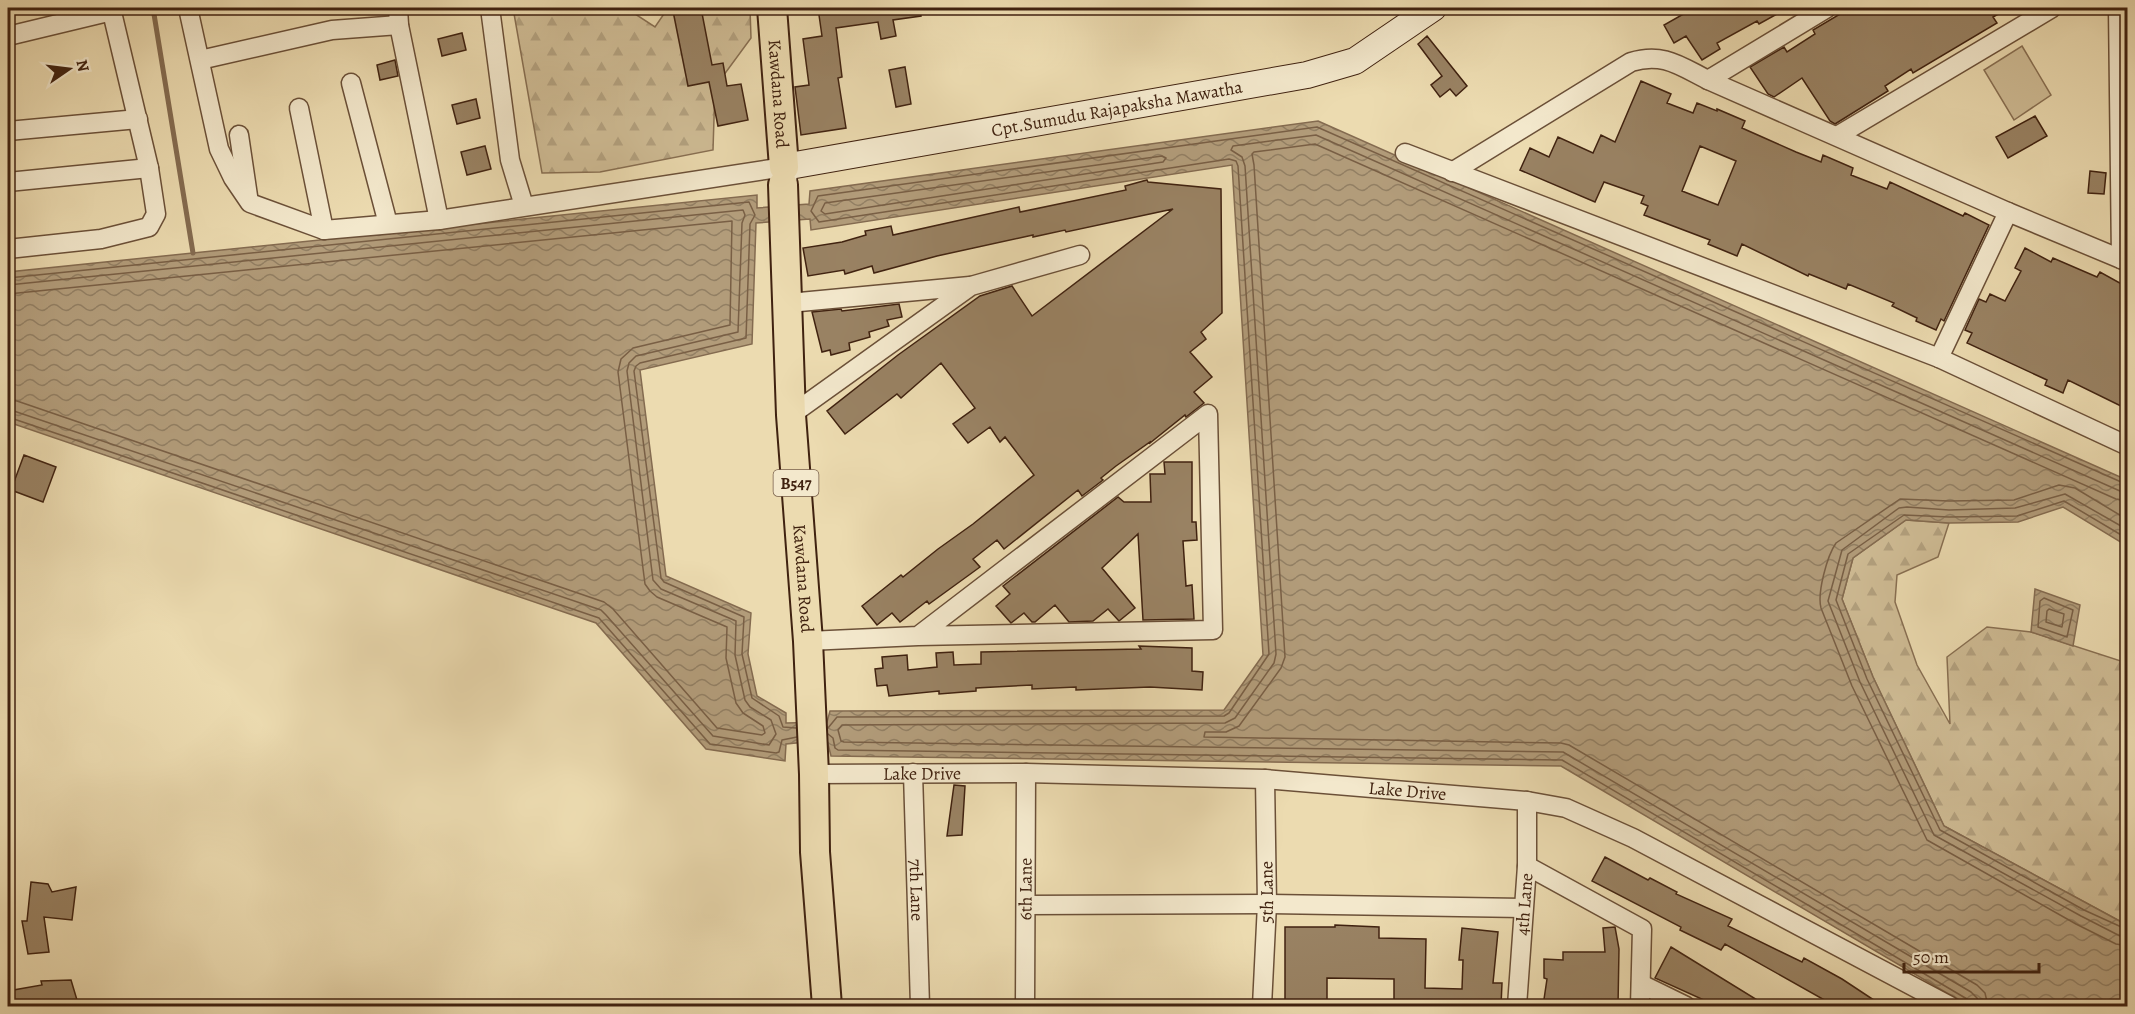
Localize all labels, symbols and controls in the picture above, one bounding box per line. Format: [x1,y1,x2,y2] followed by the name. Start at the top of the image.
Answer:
[39,39,99,99] north arrow
[762,39,795,149] street label: Kawdana Road
[71,57,95,74] text: N
[989,74,1245,142] street label: Cpt.Sumudu Rajapaksha Mawatha
[774,470,818,496] road number: B547
[787,523,819,634] street label: Kawdana Road
[883,761,961,786] street label: Lake Drive
[1367,776,1447,806] street label: Lake Drive
[1013,857,1038,921] street label: 6th Lane
[904,858,929,921] street label: 7th Lane
[1254,861,1279,924] street label: 5th Lane
[1510,872,1538,936] street label: 4th Lane
[1904,936,2039,974] scale bar
[1913,945,1949,969] text: 50 m

